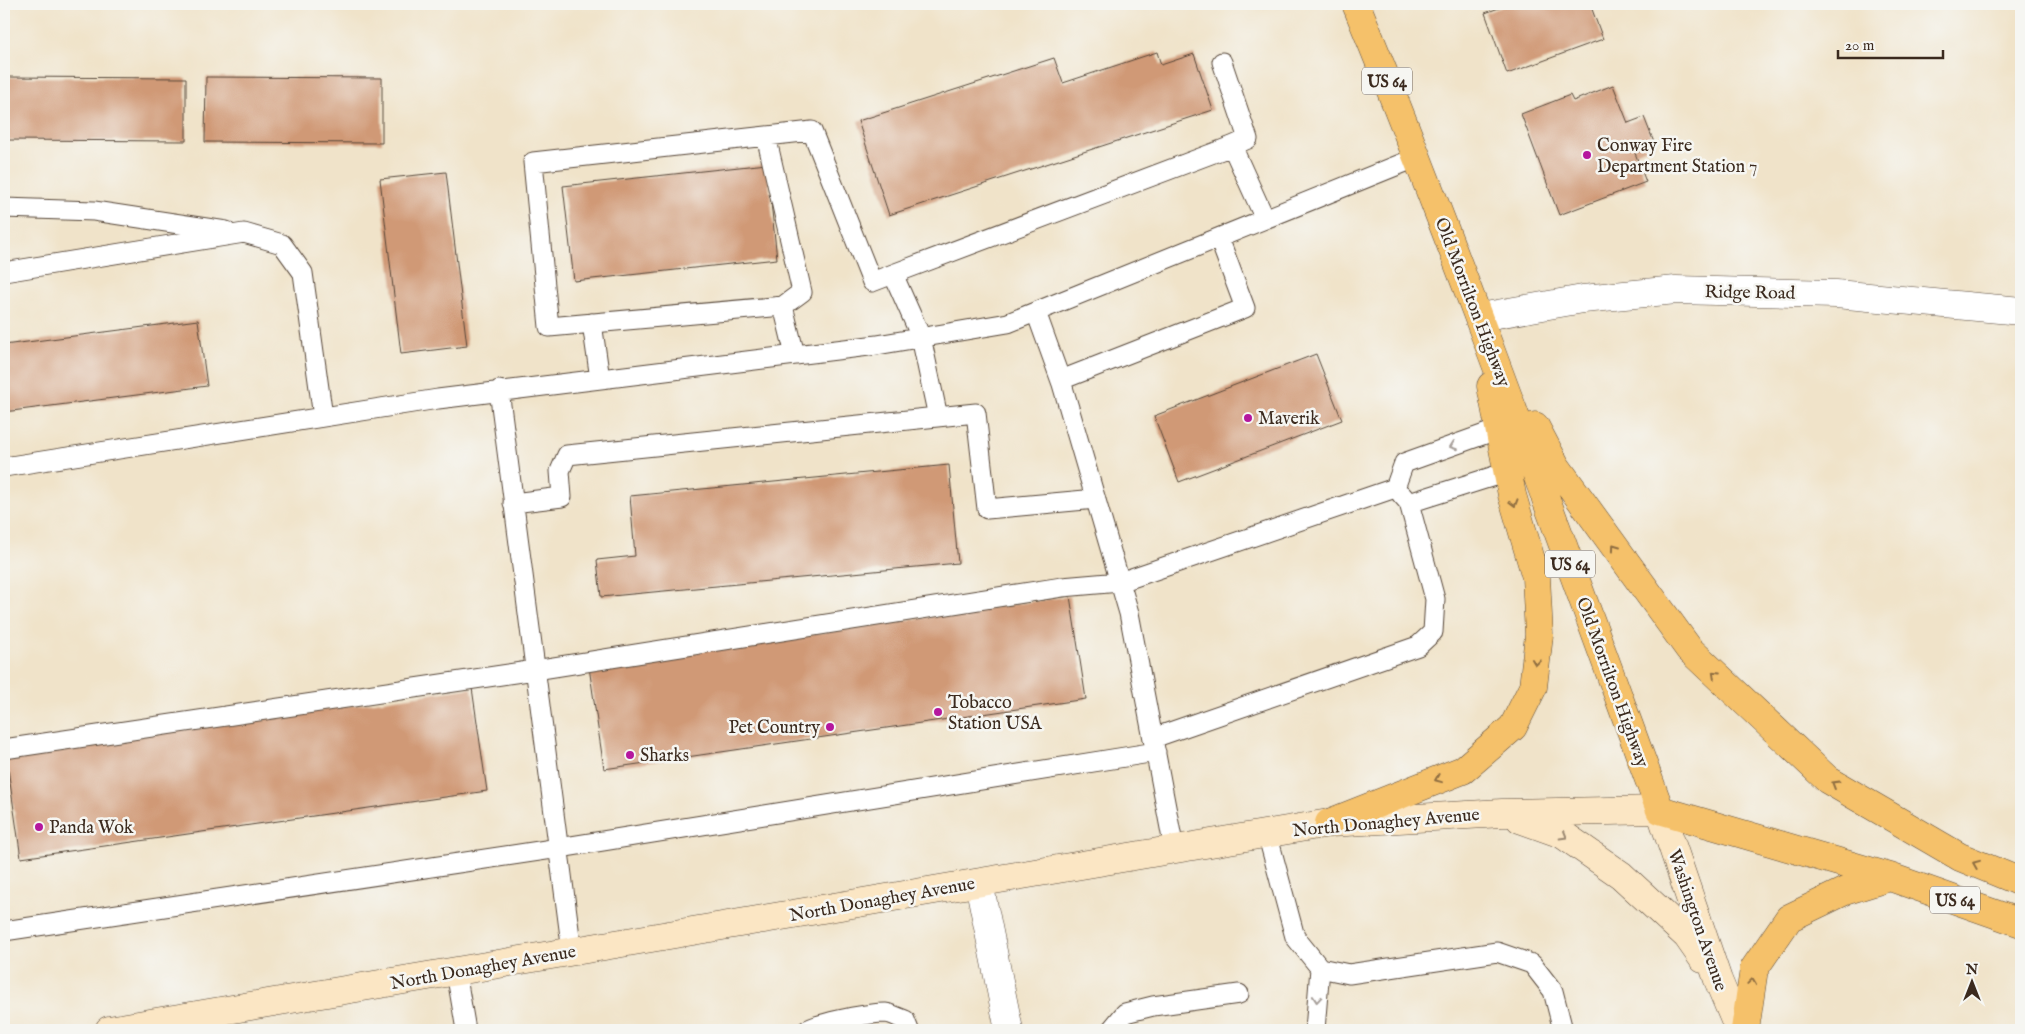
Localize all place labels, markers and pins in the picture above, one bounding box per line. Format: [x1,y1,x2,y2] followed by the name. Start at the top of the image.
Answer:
[1597,135,1757,179] place label: Conway Fire Department Station 7
[1581,149,1593,161] marker: Conway Fire Department Station 7
[1258,408,1320,431] place label: Maverik
[1242,412,1254,424] marker: Maverik
[948,692,1043,736] place label: Tobacco Station USA
[932,706,944,718] marker: Tobacco Station USA
[728,717,820,740] place label: Pet Country
[824,721,836,733] marker: Pet Country
[640,745,689,768] place label: Sharks
[624,749,636,761] marker: Sharks
[49,817,134,840] place label: Panda Wok
[33,821,45,833] marker: Panda Wok

